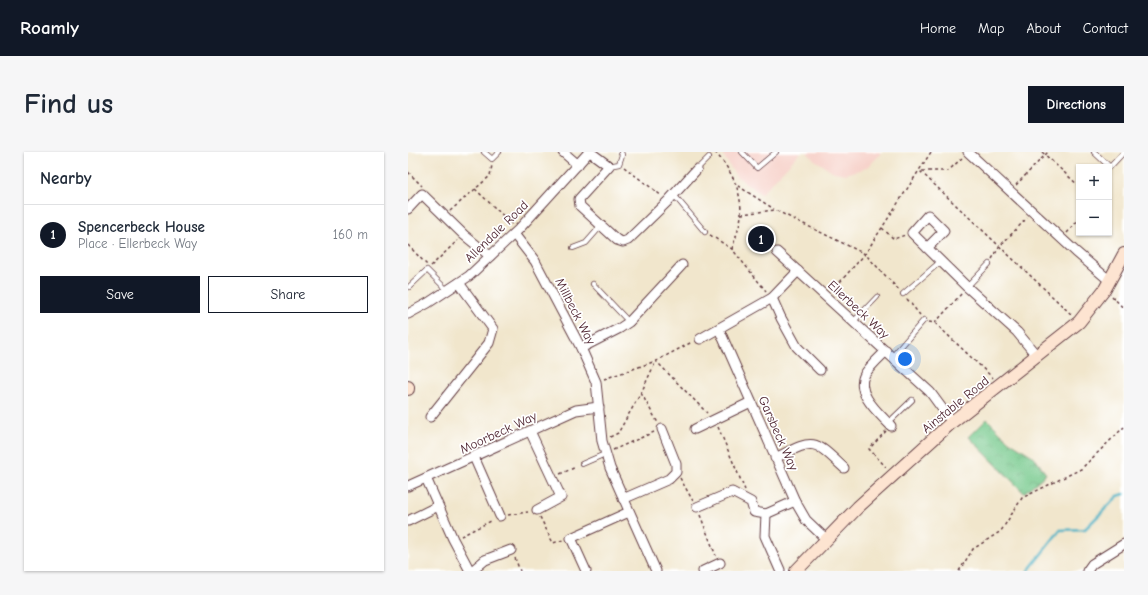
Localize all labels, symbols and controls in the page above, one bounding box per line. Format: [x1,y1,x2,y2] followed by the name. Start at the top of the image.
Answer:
[20,17,79,39] text: Roamly
[920,20,956,37] text: Home
[978,20,1004,37] text: Map
[1026,20,1061,37] text: About
[1083,20,1128,37] text: Contact
[1028,86,1124,123] button: Directions
[24,88,113,120] text: Find us
[1076,164,1112,236] map controls
[1076,164,1112,200] button: +
[40,169,91,188] text: Nearby
[462,197,531,265] street label: Allendale Road
[1076,200,1112,236] button: −
[78,218,205,236] text: Spencerbeck House
[748,224,774,254] pin: 1
[50,227,56,242] text: 1
[333,227,368,242] text: 160 m
[78,236,197,251] text: Place · Ellerbeck Way
[552,275,599,347] street label: Millbeck Way
[40,276,200,313] button: Save
[208,276,368,313] button: Share
[825,277,893,342] street label: Ellerbeck Way
[895,349,915,369] your location
[919,373,992,436] street label: Ainstable Road
[755,394,802,473] street label: Garsbeck Way
[457,408,539,457] street label: Moorbeck Way

